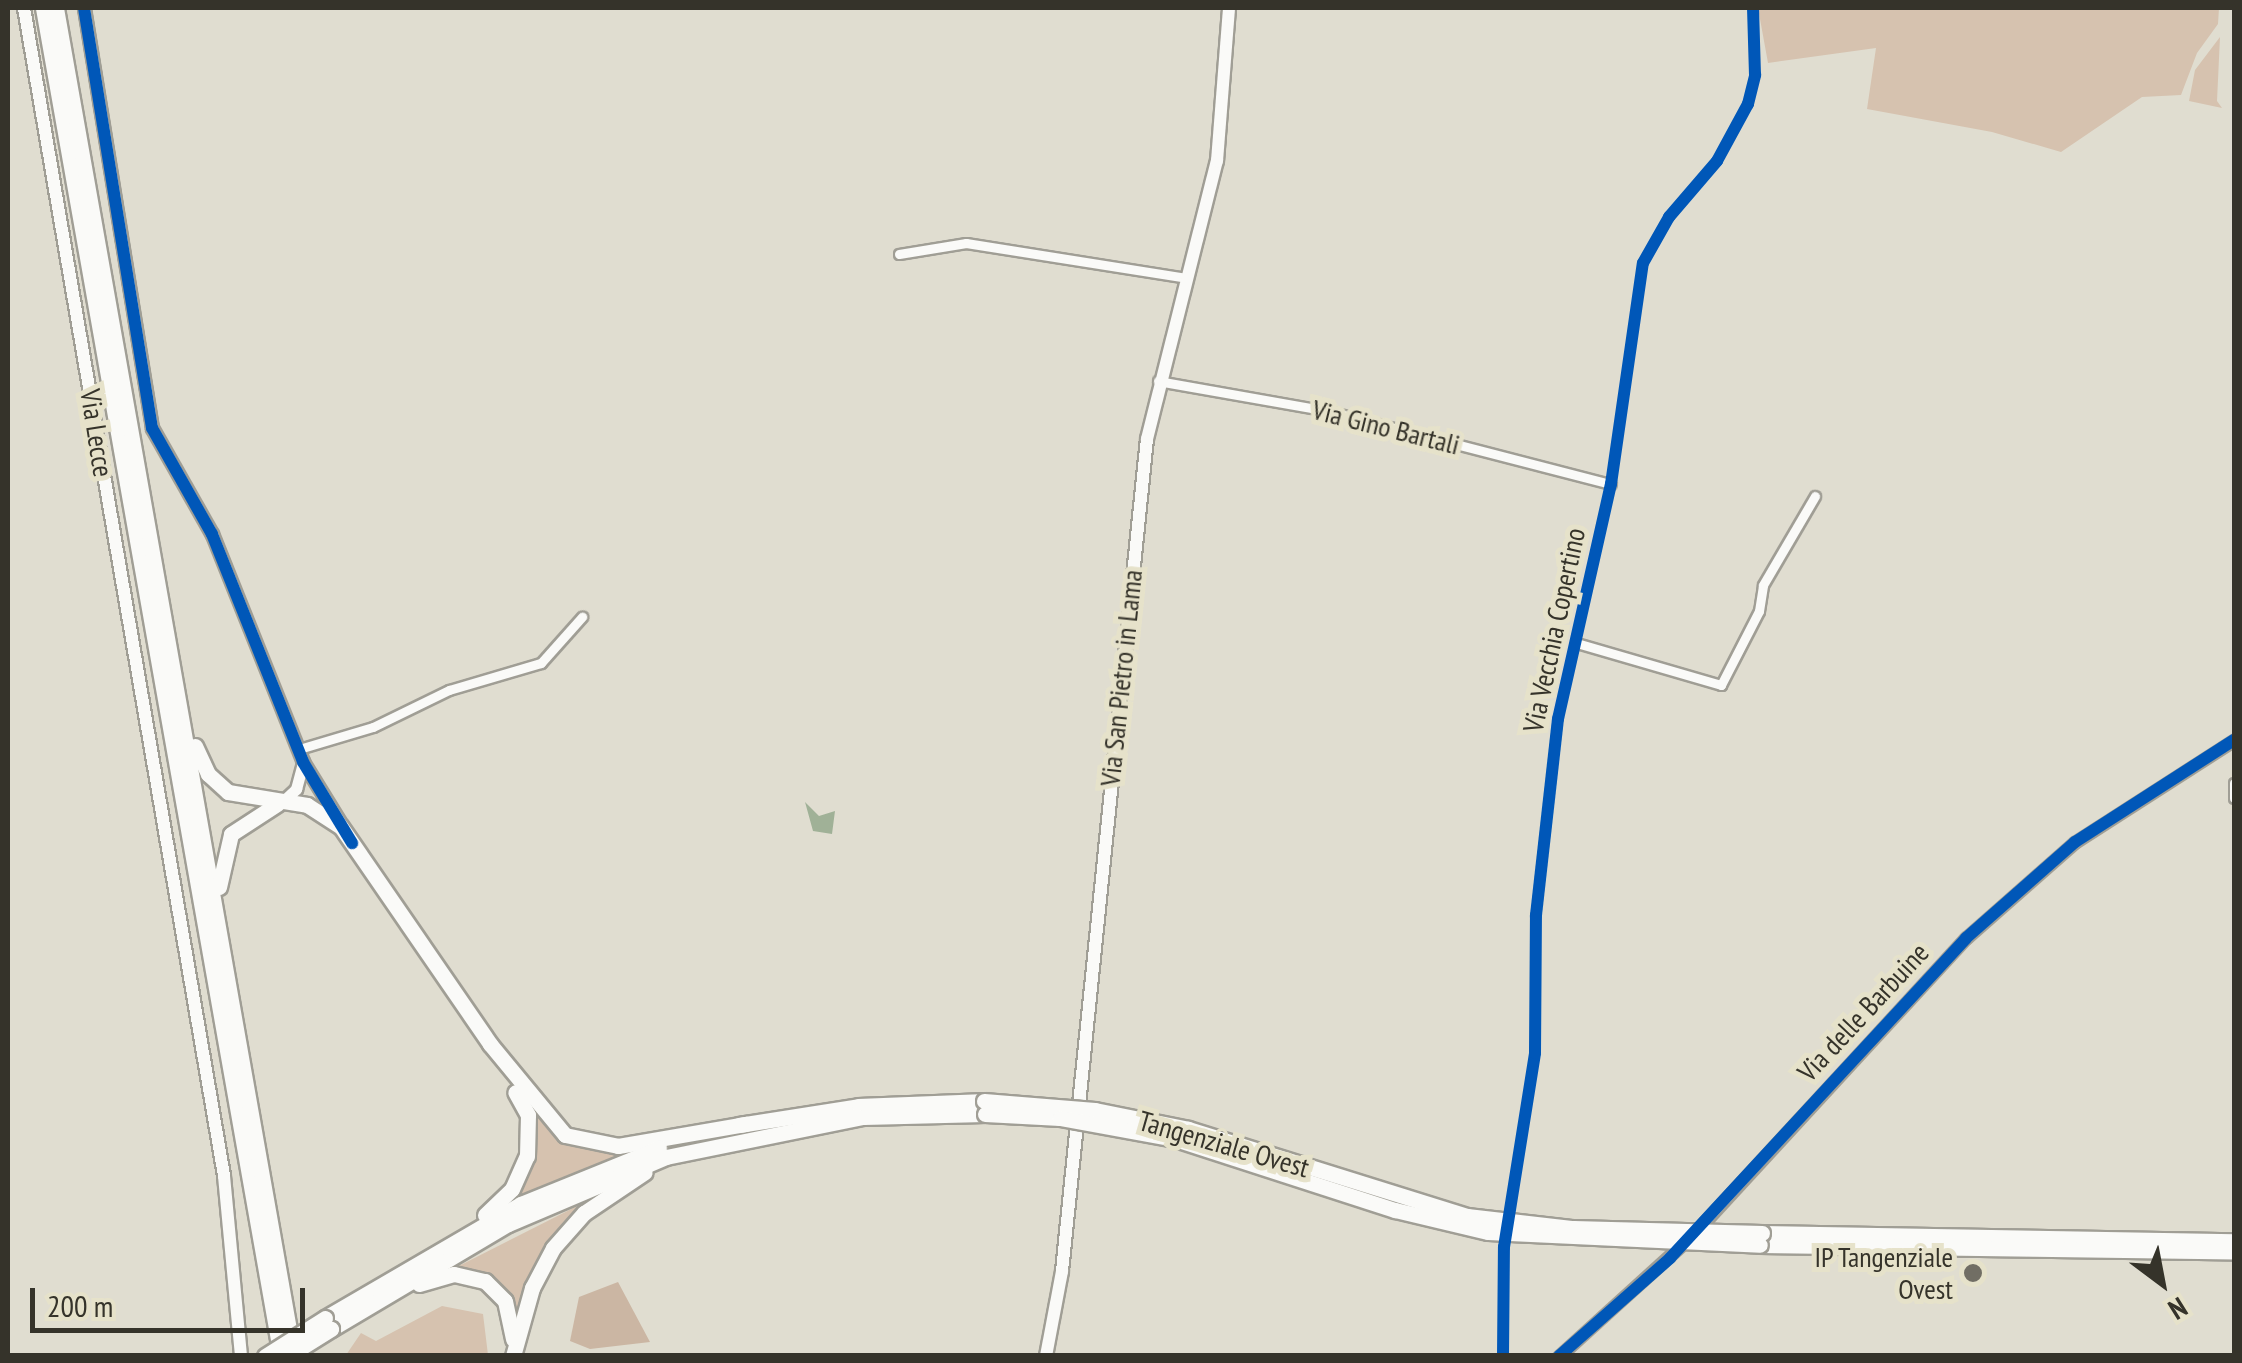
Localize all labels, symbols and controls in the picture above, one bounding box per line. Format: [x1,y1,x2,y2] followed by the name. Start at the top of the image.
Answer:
[73,387,121,479] street label: Via Lecce
[1309,392,1463,462] street label: Via Gino Bartali
[1516,525,1592,735] street label: Via Vecchia Copertino
[1093,568,1149,788] street label: Via San Pietro in Lama
[1790,936,1936,1088] street label: Via delle Barbuine
[1135,1104,1313,1184] street label: Tangenziale Ovest
[2112,1233,2212,1333] north arrow
[1813,1240,1953,1306] place label: IP Tangenziale Ovest
[1962,1262,1984,1284] marker: IP Tangenziale Ovest
[35,1268,310,1330] scale bar
[47,1286,113,1325] text: 200 m
[2162,1289,2194,1329] text: N

